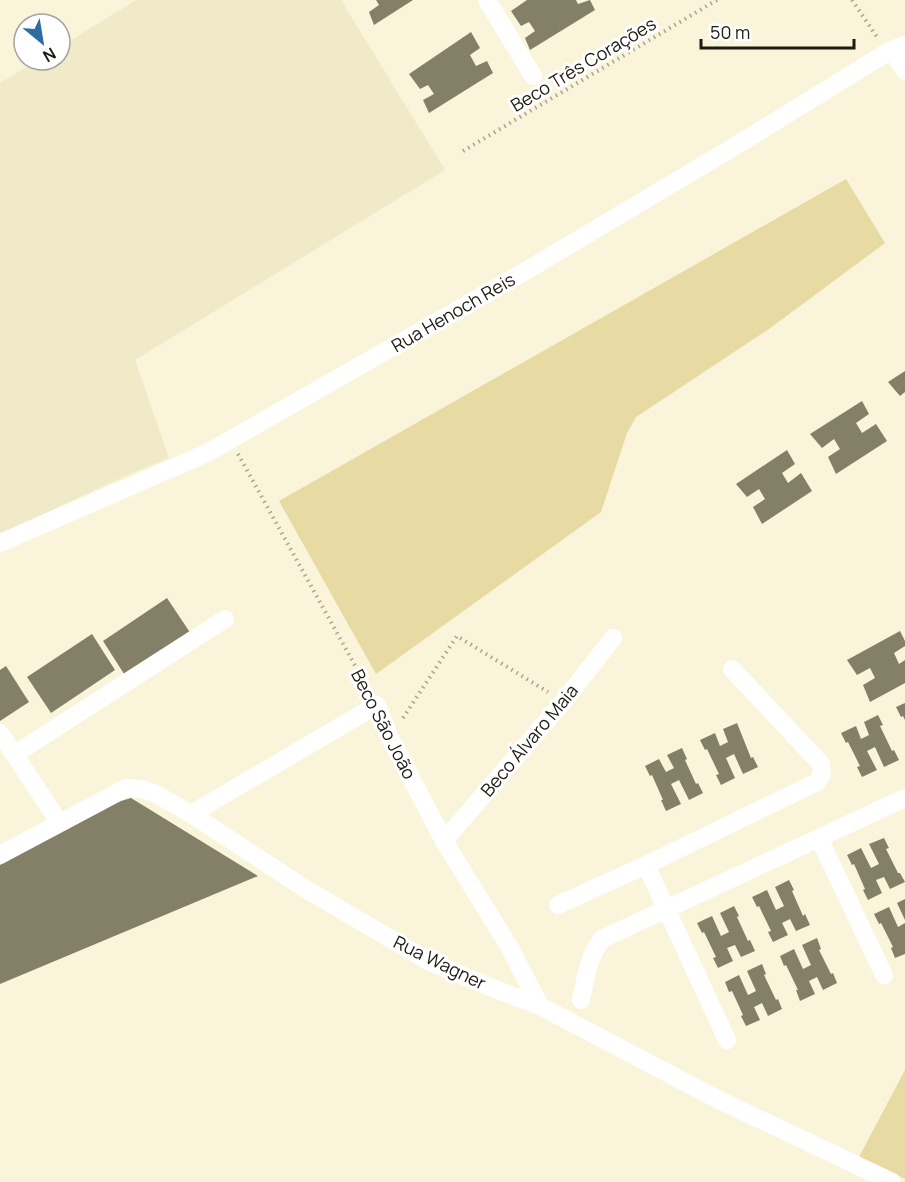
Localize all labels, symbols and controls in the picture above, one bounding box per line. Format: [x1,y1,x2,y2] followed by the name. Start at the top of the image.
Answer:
[506,11,660,117] street label: Beco Três Corações
[12,12,72,72] north arrow
[701,12,854,50] scale bar
[710,20,750,44] text: 50 m
[39,43,60,67] text: N
[387,267,519,357] street label: Rua Henoch Reis
[346,665,422,783] street label: Beco São João
[475,679,583,801] street label: Beco Álvaro Maia
[390,929,491,995] street label: Rua Wagner

